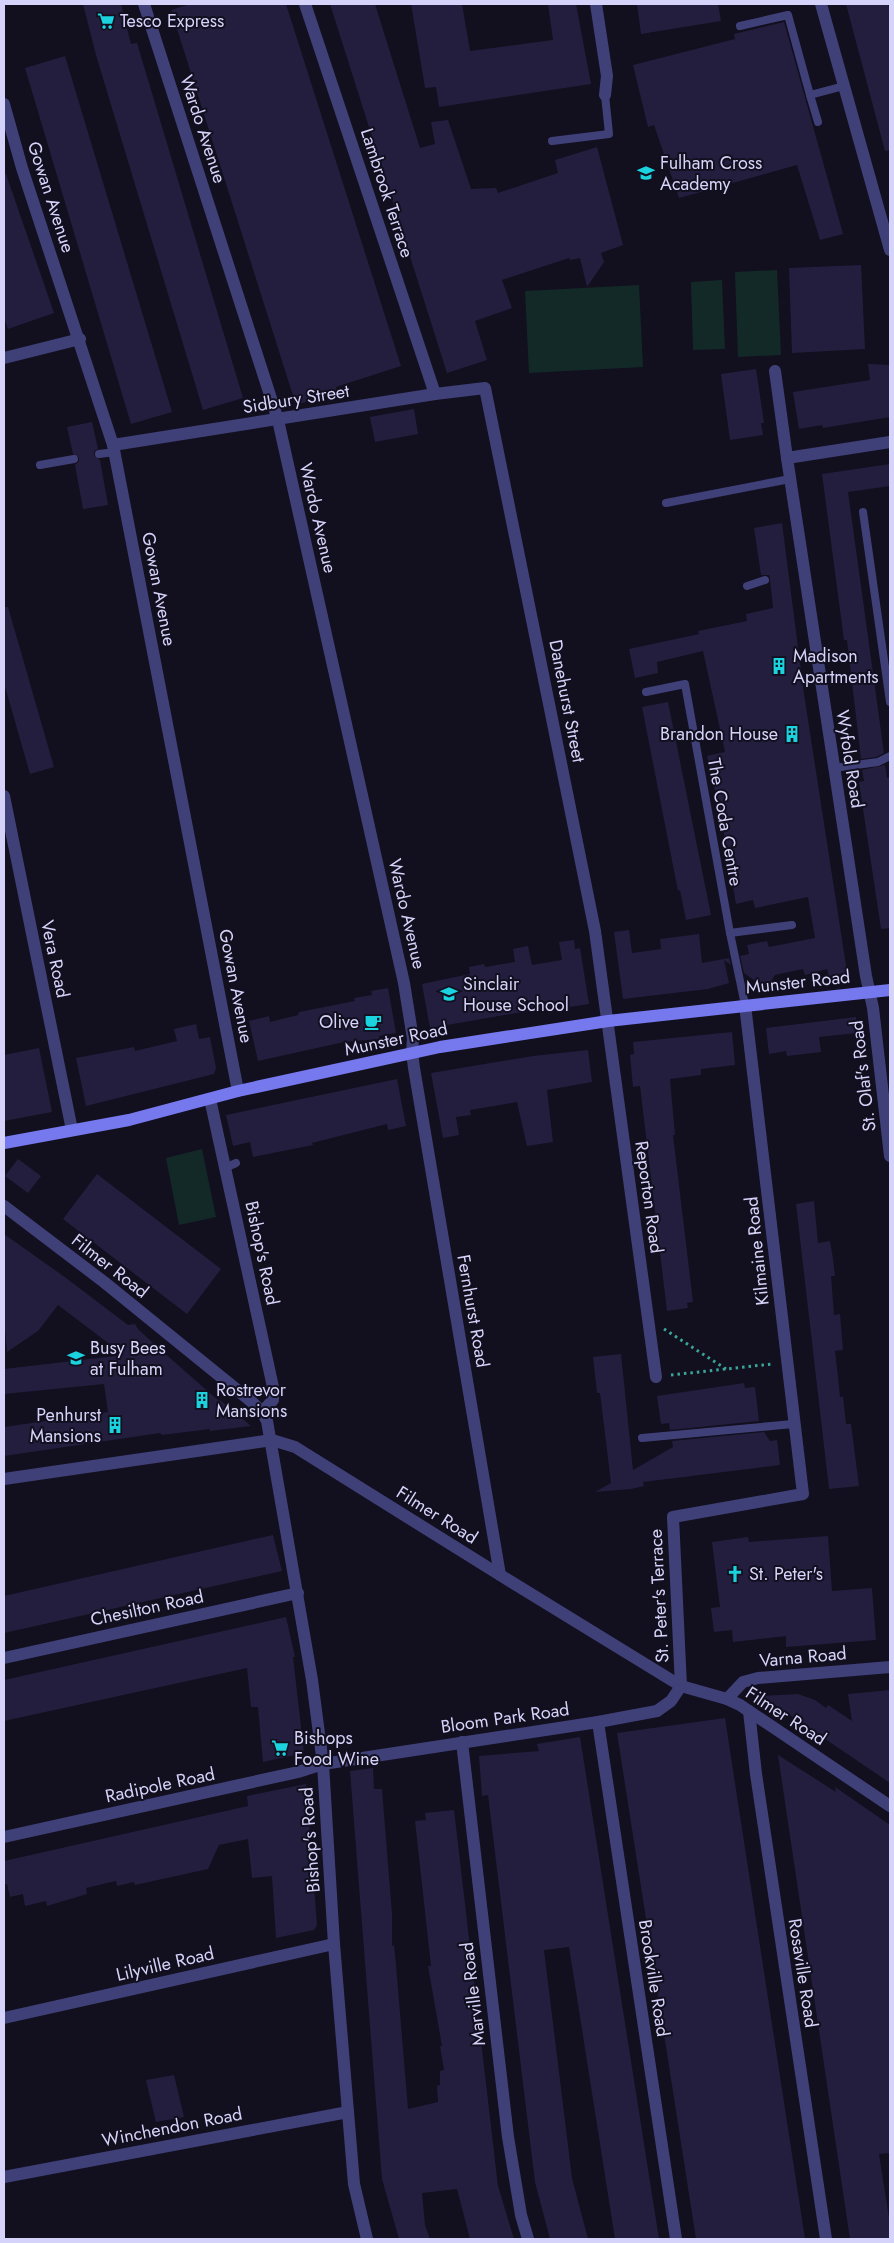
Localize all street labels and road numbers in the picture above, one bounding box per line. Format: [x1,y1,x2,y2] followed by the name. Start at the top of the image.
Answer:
[173,72,233,186] street label: Wardo Avenue
[354,125,420,261] street label: Lambrook Terrace
[21,138,81,256] street label: Gowan Avenue
[241,378,352,420] street label: Sidbury Street
[293,460,343,576] street label: Wardo Avenue
[135,530,183,648] street label: Gowan Avenue
[542,637,592,765] street label: Danehurst Street
[829,708,871,810] street label: Wyfold Road
[701,756,749,888] street label: The Coda Centre
[382,856,432,972] street label: Wardo Avenue
[34,918,76,1000] street label: Vera Road
[212,927,260,1045] street label: Gowan Avenue
[745,964,851,1000] street label: Munster Road
[342,1015,450,1063] street label: Munster Road
[843,1019,883,1133] street label: St. Olaf's Road
[628,1139,670,1255] street label: Reporton Road
[738,1195,776,1307] street label: Kilmaine Road
[238,1199,286,1307] street label: Bishop's Road
[66,1228,154,1304] street label: Filmer Road
[450,1252,496,1370] street label: Fernhurst Road
[391,1480,483,1550] street label: Filmer Road
[643,1528,675,1664] street label: St. Peter's Terrace
[88,1583,206,1633] street label: Chesilton Road
[758,1640,848,1674] street label: Varna Road
[741,1680,831,1752] street label: Filmer Road
[439,1696,571,1740] street label: Bloom Park Road
[103,1761,217,1809] street label: Radipole Road
[293,1786,327,1894] street label: Bishop's Road
[782,1917,824,2029] street label: Rosaville Road
[632,1918,676,2038] street label: Brookville Road
[113,1940,217,1988] street label: Lilyville Road
[454,1941,492,2047] street label: Marville Road
[100,2101,244,2153] street label: Winchendon Road

